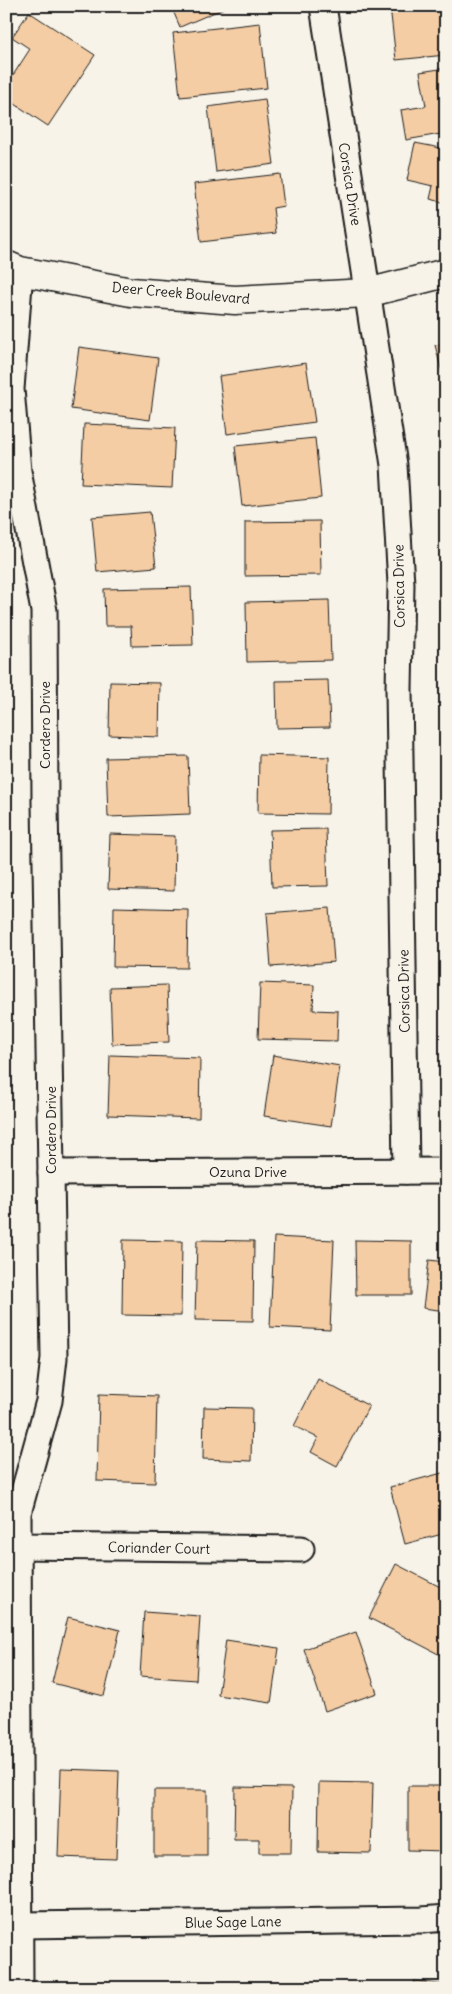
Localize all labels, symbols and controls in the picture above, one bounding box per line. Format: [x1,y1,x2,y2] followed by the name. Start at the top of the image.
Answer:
[335,141,365,227] street label: Corsica Drive
[111,278,251,308] street label: Deer Creek Boulevard
[389,544,409,628] street label: Corsica Drive
[36,681,54,769] street label: Cordero Drive
[394,949,414,1033] street label: Corsica Drive
[42,1086,60,1174] street label: Cordero Drive
[209,1163,287,1181] street label: Ozuna Drive
[108,1538,211,1558] street label: Coriander Court
[184,1912,282,1932] street label: Blue Sage Lane

